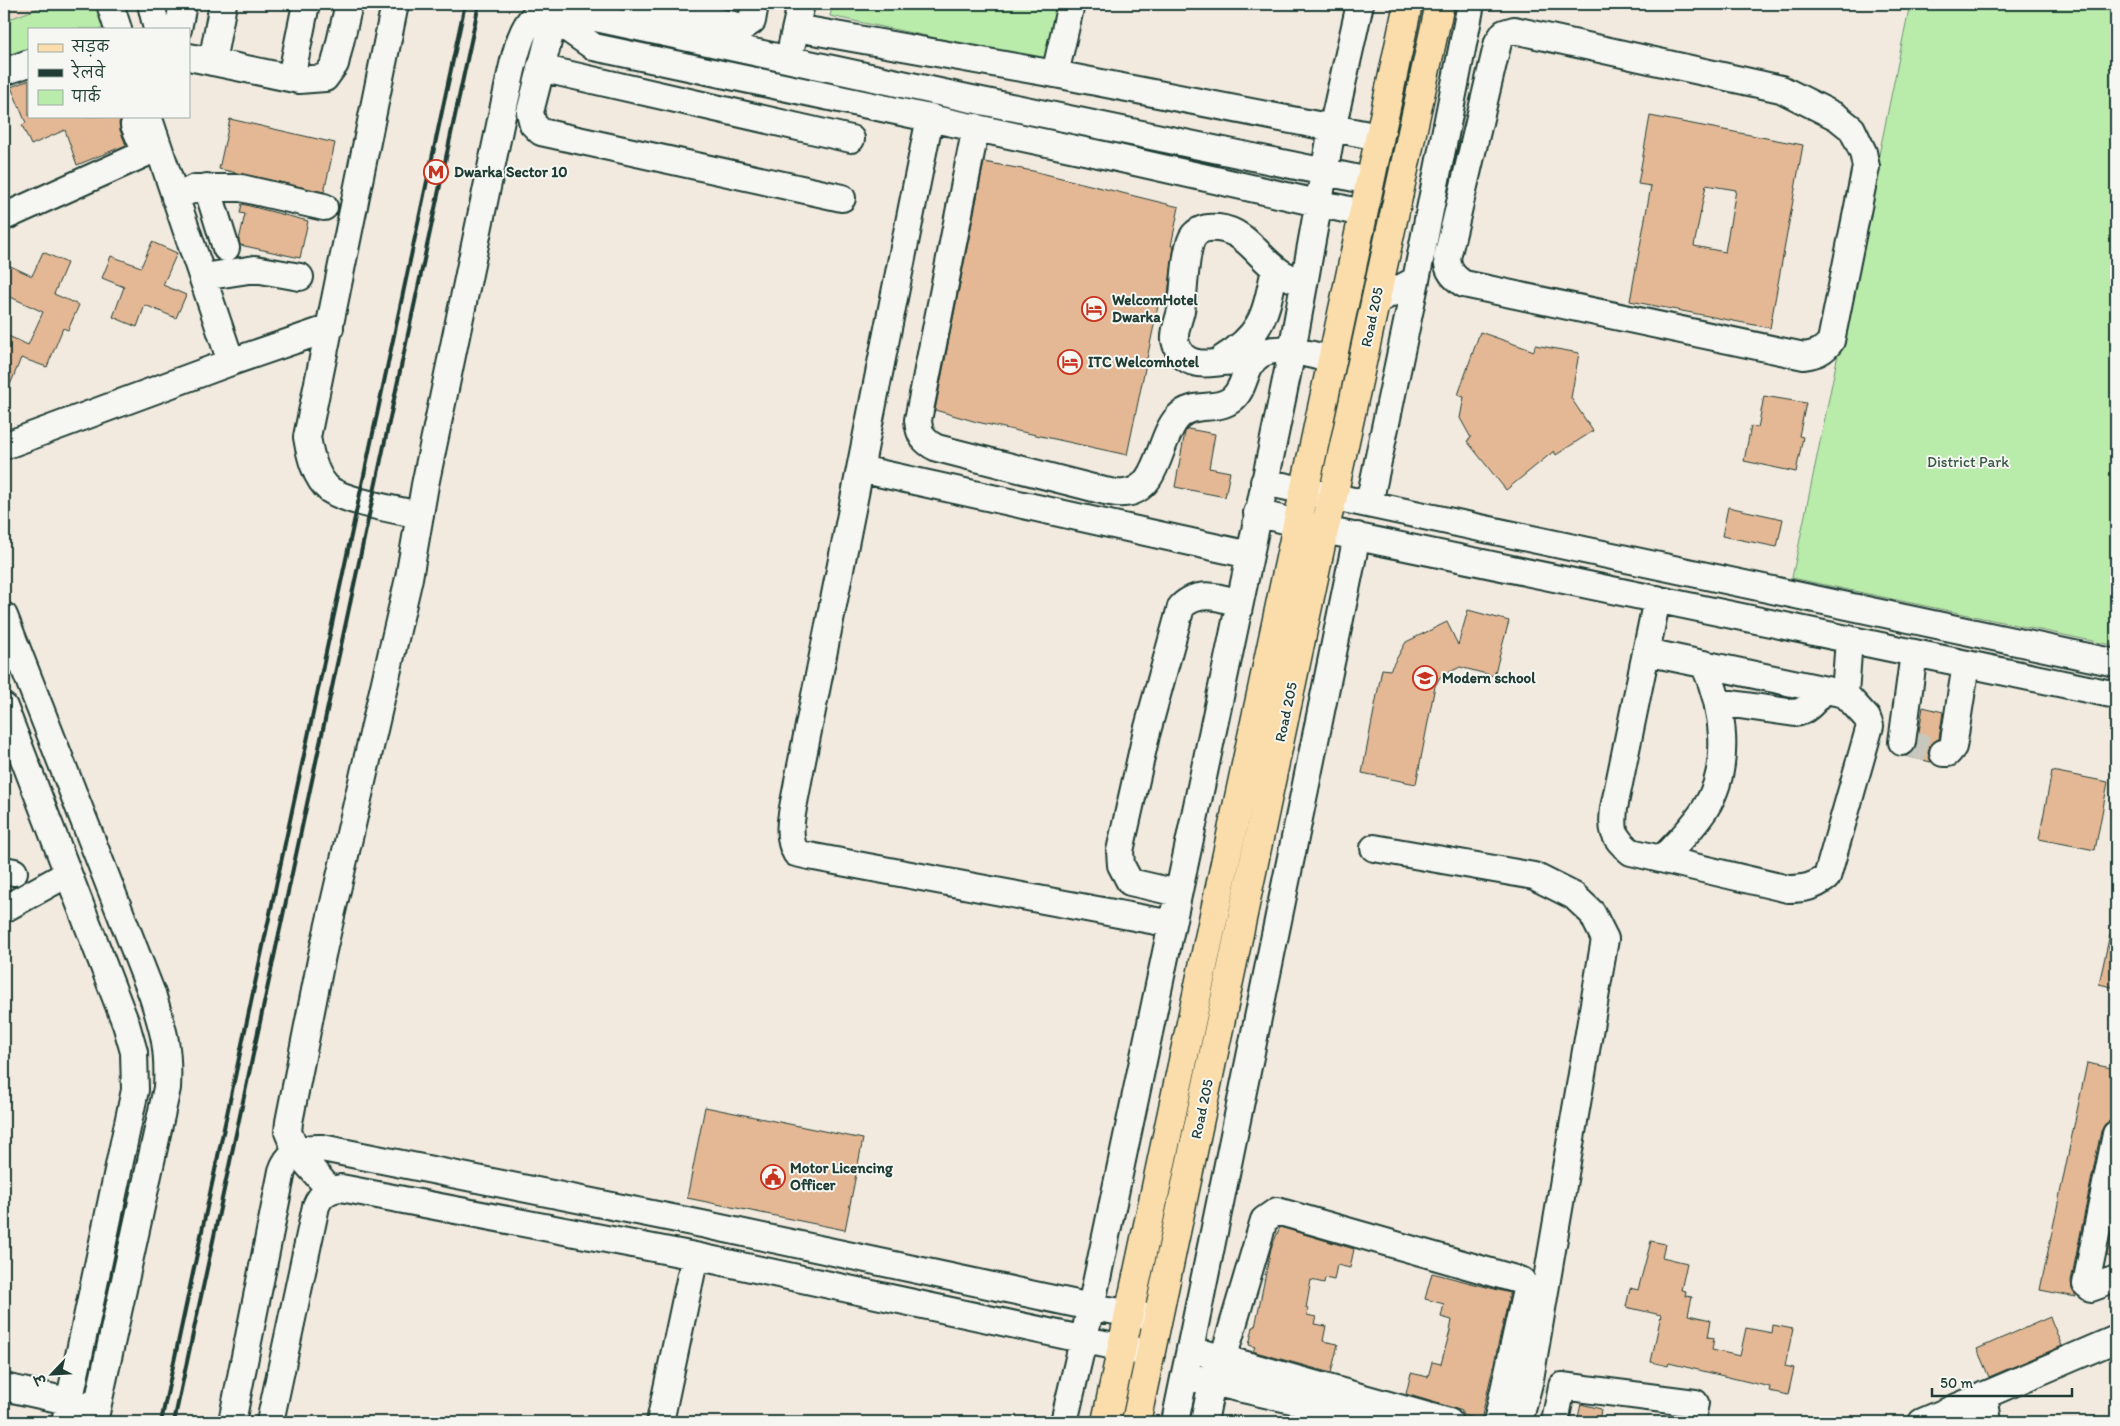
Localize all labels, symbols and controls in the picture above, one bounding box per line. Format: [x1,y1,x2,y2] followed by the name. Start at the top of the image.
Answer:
[28,28,190,118] legend
[71,38,110,57] text: सड़क
[70,59,106,82] text: रेलवे
[71,85,102,106] text: पार्क
[423,159,449,185] metro station icon: Dwarka Sector 10
[454,163,568,181] place label: Dwarka Sector 10
[1357,285,1387,349] street label: Road 205
[1112,291,1199,326] place label: WelcomHotel Dwarka
[1081,296,1107,322] hotel icon: WelcomHotel Dwarka
[1057,349,1083,375] hotel icon: ITC Welcomhotel
[1088,353,1200,371] place label: ITC Welcomhotel
[1927,453,2009,471] park label: District Park
[1412,665,1438,691] school or university icon: Modern school
[1442,669,1536,687] place label: Modern school
[1271,680,1301,744] street label: Road 205
[1187,1077,1217,1141] street label: Road 205
[790,1159,893,1194] place label: Motor Licencing Officer
[760,1164,786,1190] public building icon: Motor Licencing Officer
[28,1348,78,1398] north arrow
[1932,1366,2072,1398] scale bar
[30,1370,51,1389] text: उ
[1940,1374,1973,1392] text: 50 m

